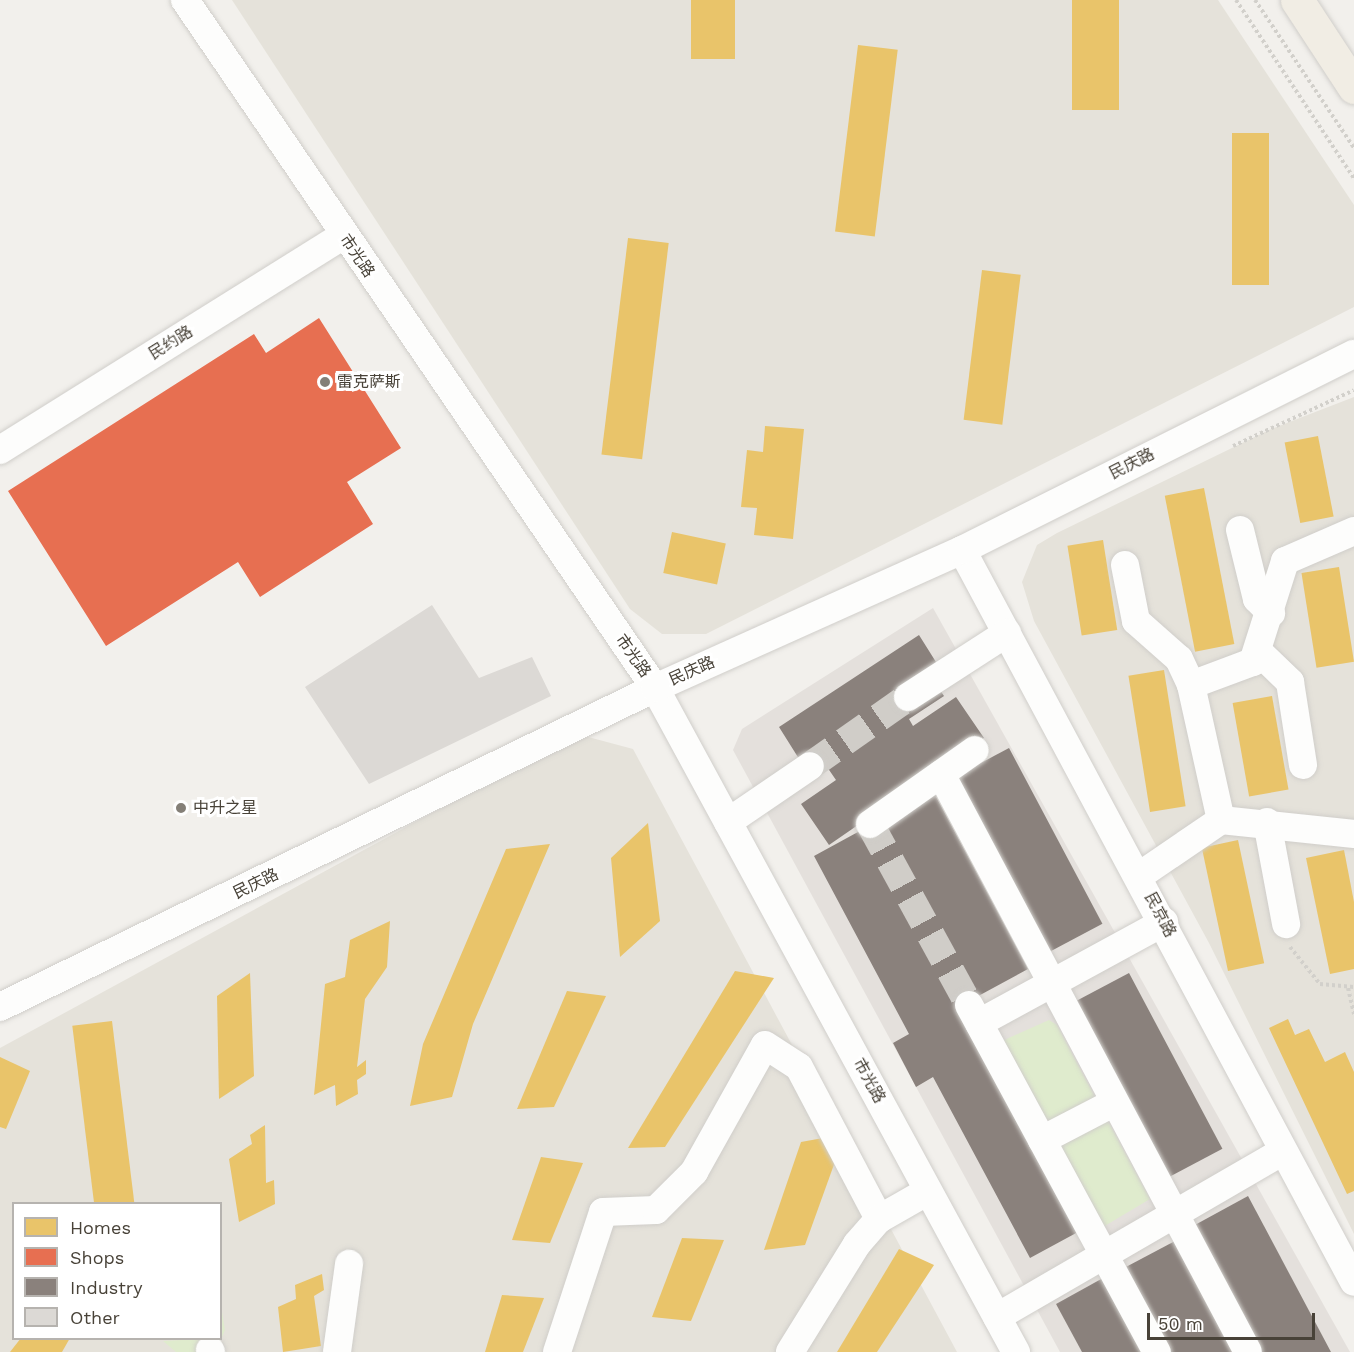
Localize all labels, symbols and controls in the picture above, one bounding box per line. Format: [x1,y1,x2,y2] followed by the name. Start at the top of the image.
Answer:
[336,231,378,281] street label: 市光路
[146,322,196,364] street label: 民约路
[337,372,401,392] place label: 雷克萨斯
[318,375,332,389] marker: 雷克萨斯
[1106,445,1158,483] street label: 民庆路
[611,631,655,681] street label: 市光路
[666,652,718,690] street label: 民庆路
[193,798,257,818] place label: 中升之星
[174,801,188,815] marker: 中升之星
[230,865,282,903] street label: 民庆路
[1140,889,1180,941] street label: 民京路
[849,1055,889,1107] street label: 市光路
[12,1202,222,1340] legend
[70,1217,131,1238] text: Homes
[70,1247,124,1268] text: Shops
[70,1277,142,1298] text: Industry
[1150,1301,1318,1339] scale bar
[70,1307,120,1328] text: Other
[1158,1313,1203,1334] text: 50 m

